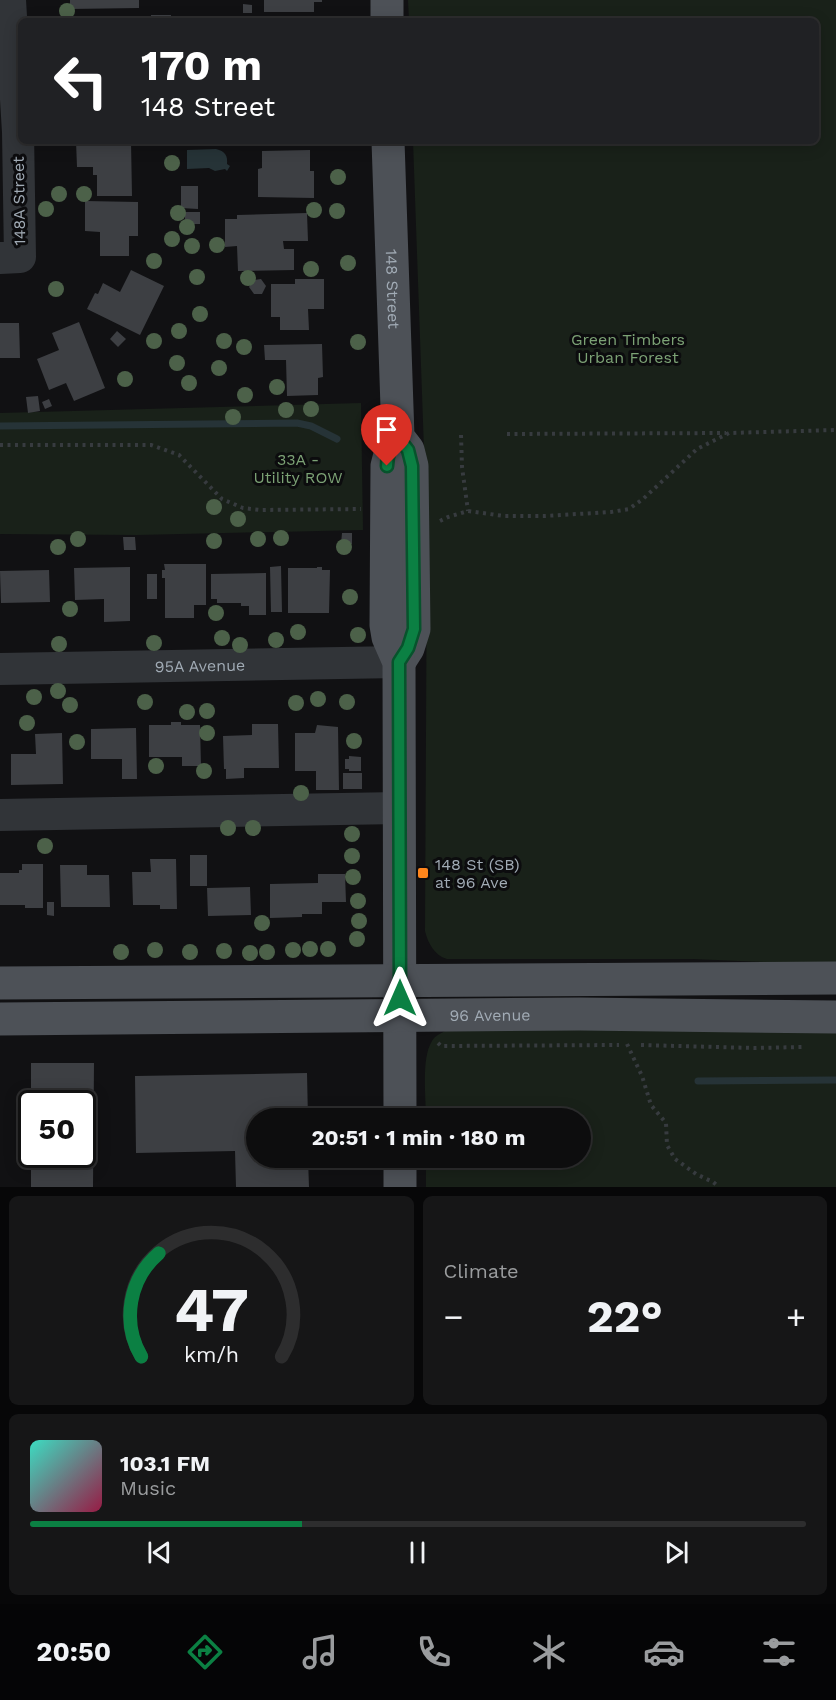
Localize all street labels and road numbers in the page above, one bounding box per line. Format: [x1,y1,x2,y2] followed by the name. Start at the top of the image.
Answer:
[9,156,29,246] street label: 148A Street
[382,249,404,329] street label: 148 Street
[155,655,245,676] street label: 95A Avenue
[449,1005,531,1025] street label: 96 Avenue

